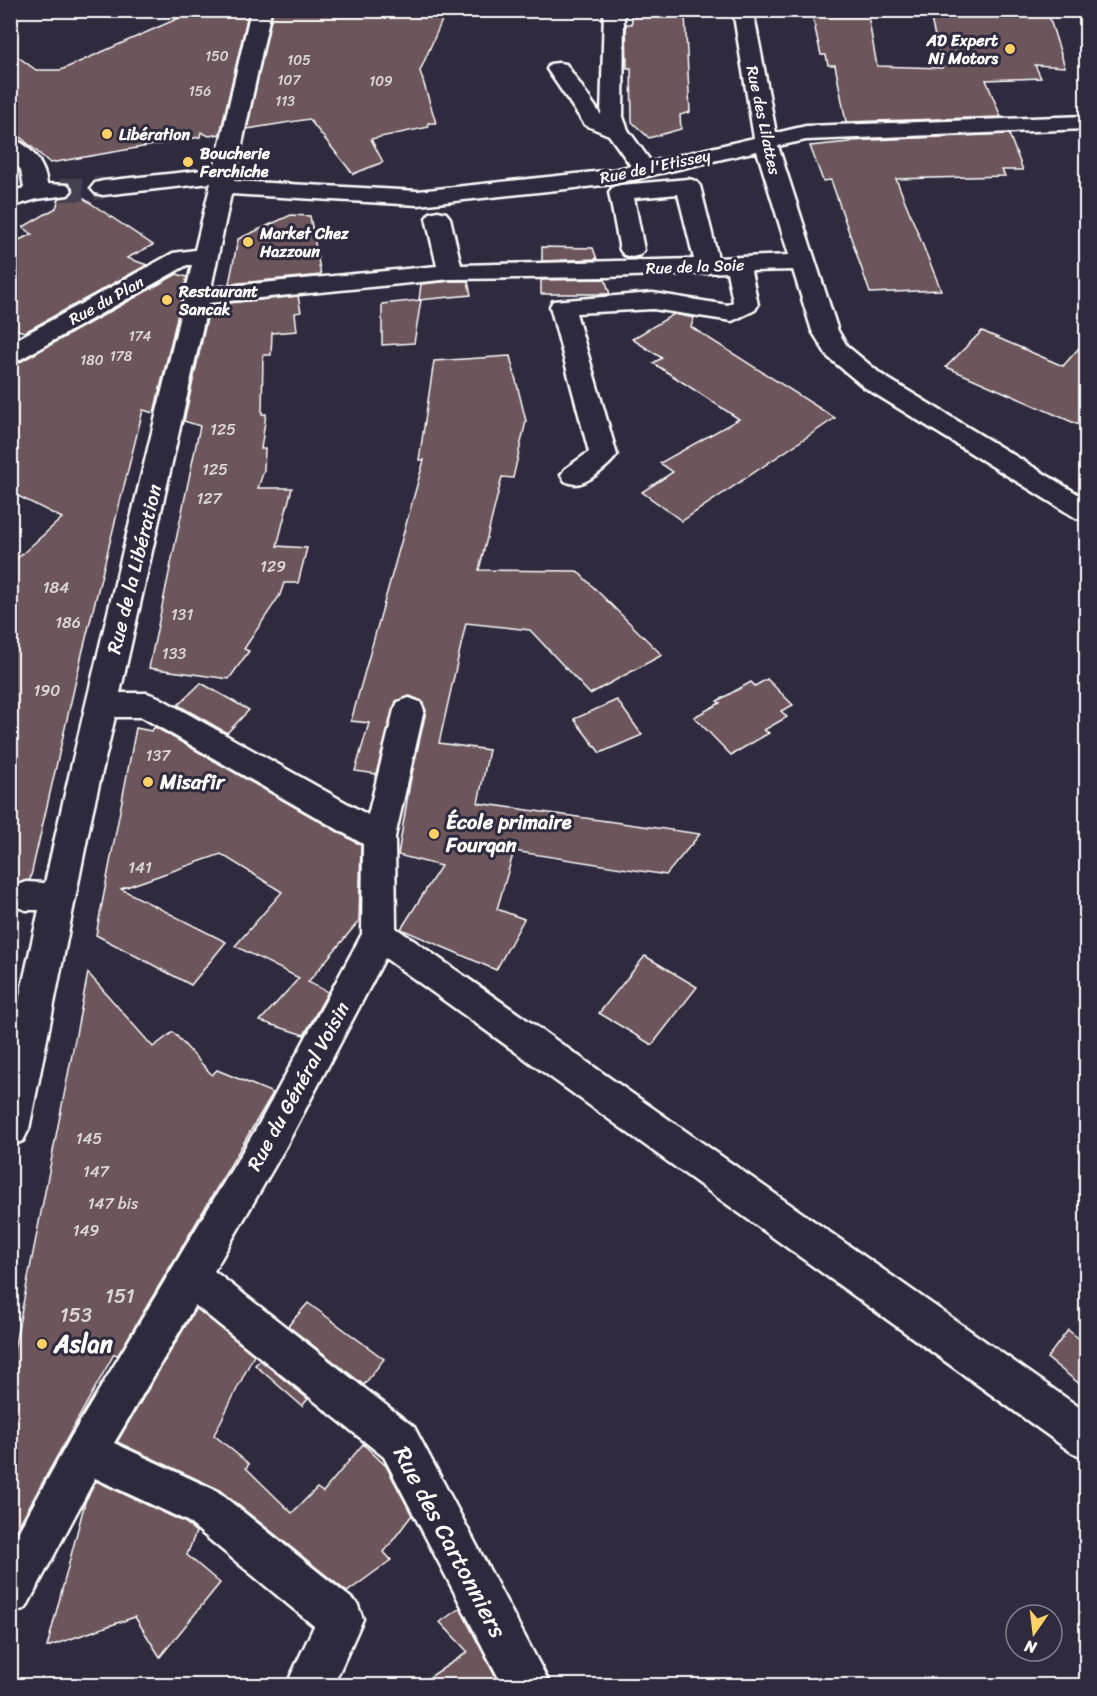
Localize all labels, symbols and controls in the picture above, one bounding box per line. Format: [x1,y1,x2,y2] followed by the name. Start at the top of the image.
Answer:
[925,26,998,73] place label: AD Expert Ni Motors
[1003,42,1017,56] marker: AD Expert Ni Motors
[205,44,229,69] house number: 150
[287,48,311,73] house number: 105
[738,63,789,178] street label: Rue des Lilattes
[278,68,301,93] house number: 107
[369,69,393,94] house number: 109
[189,79,211,104] house number: 156
[275,89,295,114] house number: 113
[119,120,190,149] place label: Libération
[100,127,114,141] marker: Libération
[199,139,271,186] place label: Boucherie Ferchiche
[597,140,714,192] street label: Rue de l'Etissey
[181,155,195,169] marker: Boucherie Ferchiche
[259,219,350,266] place label: Market Chez Hazzoun
[241,235,255,249] marker: Market Chez Hazzoun
[645,250,745,283] street label: Rue de la Soie
[63,268,150,333] street label: Rue du Plan
[178,277,258,324] place label: Restaurant Sancak
[160,293,174,307] marker: Restaurant Sancak
[129,324,152,349] house number: 174
[110,344,133,369] house number: 178
[80,348,104,373] house number: 180
[210,415,236,444] house number: 125
[202,455,228,484] house number: 125
[96,480,173,658] street label: Rue de la Libération
[196,484,222,513] house number: 127
[260,552,286,581] house number: 129
[43,573,69,602] house number: 184
[171,600,193,629] house number: 131
[55,608,81,637] house number: 186
[162,639,186,668] house number: 133
[34,676,60,705] house number: 190
[146,741,171,770] house number: 137
[159,765,226,800] place label: Misafir
[141,775,155,789] marker: Misafir
[445,805,572,863] place label: École primaire Fourqan
[427,827,441,841] marker: École primaire Fourqan
[128,853,152,882] house number: 141
[237,995,360,1177] street label: Rue du Général Voisin
[76,1124,103,1153] house number: 145
[83,1157,110,1186] house number: 147
[88,1189,139,1218] house number: 147 bis
[73,1216,100,1245] house number: 149
[105,1279,135,1314] house number: 151
[60,1298,92,1333] house number: 153
[53,1323,113,1365] place label: Aslan
[35,1337,49,1351] marker: Aslan
[381,1438,519,1646] street label: Rue des Cartonniers
[1004,1603,1064,1663] north arrow
[1021,1631,1040,1663] text: N

